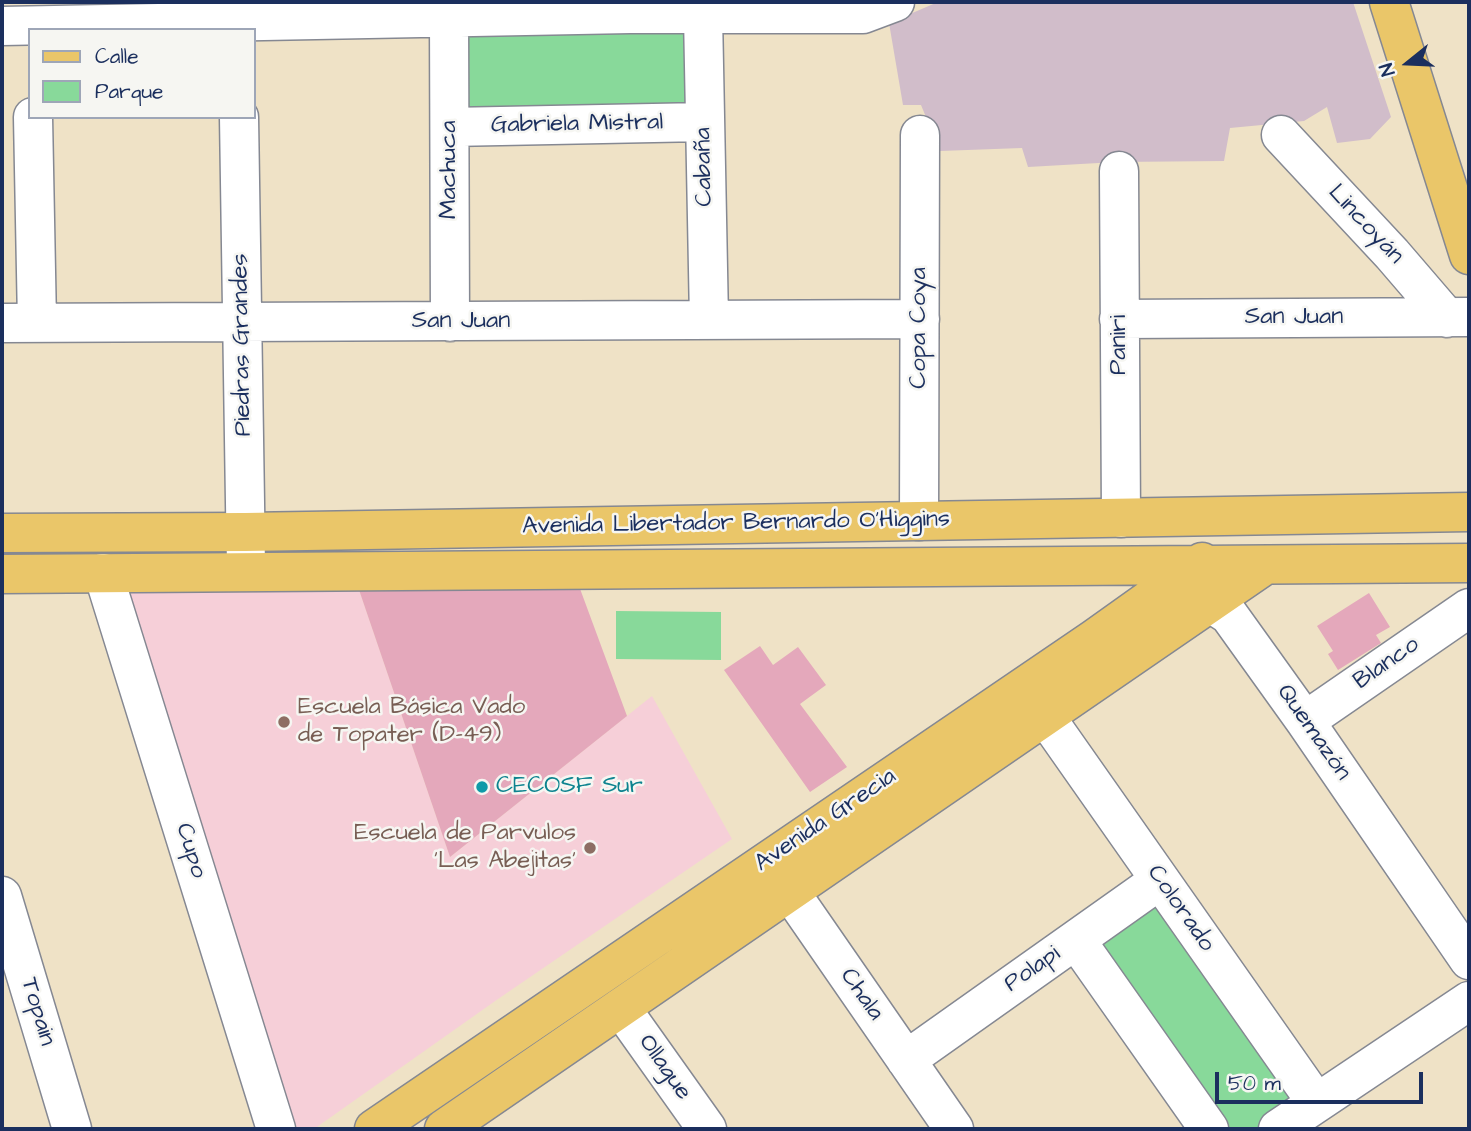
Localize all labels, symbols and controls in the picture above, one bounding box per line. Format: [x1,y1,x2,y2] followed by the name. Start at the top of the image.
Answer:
[28,28,256,119] legend
[1373,28,1443,98] north arrow
[95,42,139,71] text: Calle
[1373,60,1402,79] text: N
[95,77,163,106] text: Parque
[491,109,663,141] street label: Gabriela Mistral
[436,121,464,219] street label: Machuca
[690,127,720,207] street label: Cabaña
[1321,179,1409,271] street label: Lincoyán
[227,253,259,437] street label: Piedras Grandes
[906,267,934,389] street label: Copa Coya
[1245,304,1343,332] street label: San Juan
[412,308,510,336] street label: San Juan
[1106,315,1134,375] street label: Paniri
[522,506,950,542] street label: Avenida Libertador Bernardo O'Higgins
[1349,631,1425,697] street label: Blanco
[1269,679,1357,787] street label: Quemazón
[298,694,525,750] place label: Escuela Básica Vado de Topater (D-49)
[276,714,292,730] marker: Escuela Básica Vado de Topater (D-49)
[750,763,902,879] street label: Avenida Grecia
[496,773,643,801] place label: CECOSF Sur
[474,779,490,795] marker: CECOSF Sur
[168,820,212,882] street label: Cupo
[354,820,576,876] place label: Escuela de Parvulos 'Las Abejitas'
[582,840,598,856] marker: Escuela de Parvulos 'Las Abejitas'
[1140,860,1220,958] street label: Colorado
[999,940,1067,1000] street label: Polapi
[833,963,889,1027] street label: Chala
[13,974,61,1050] street label: Topain
[631,1030,697,1106] street label: Ollague
[1219,1058,1427,1102] scale bar
[1228,1069,1281,1098] text: 50 m

